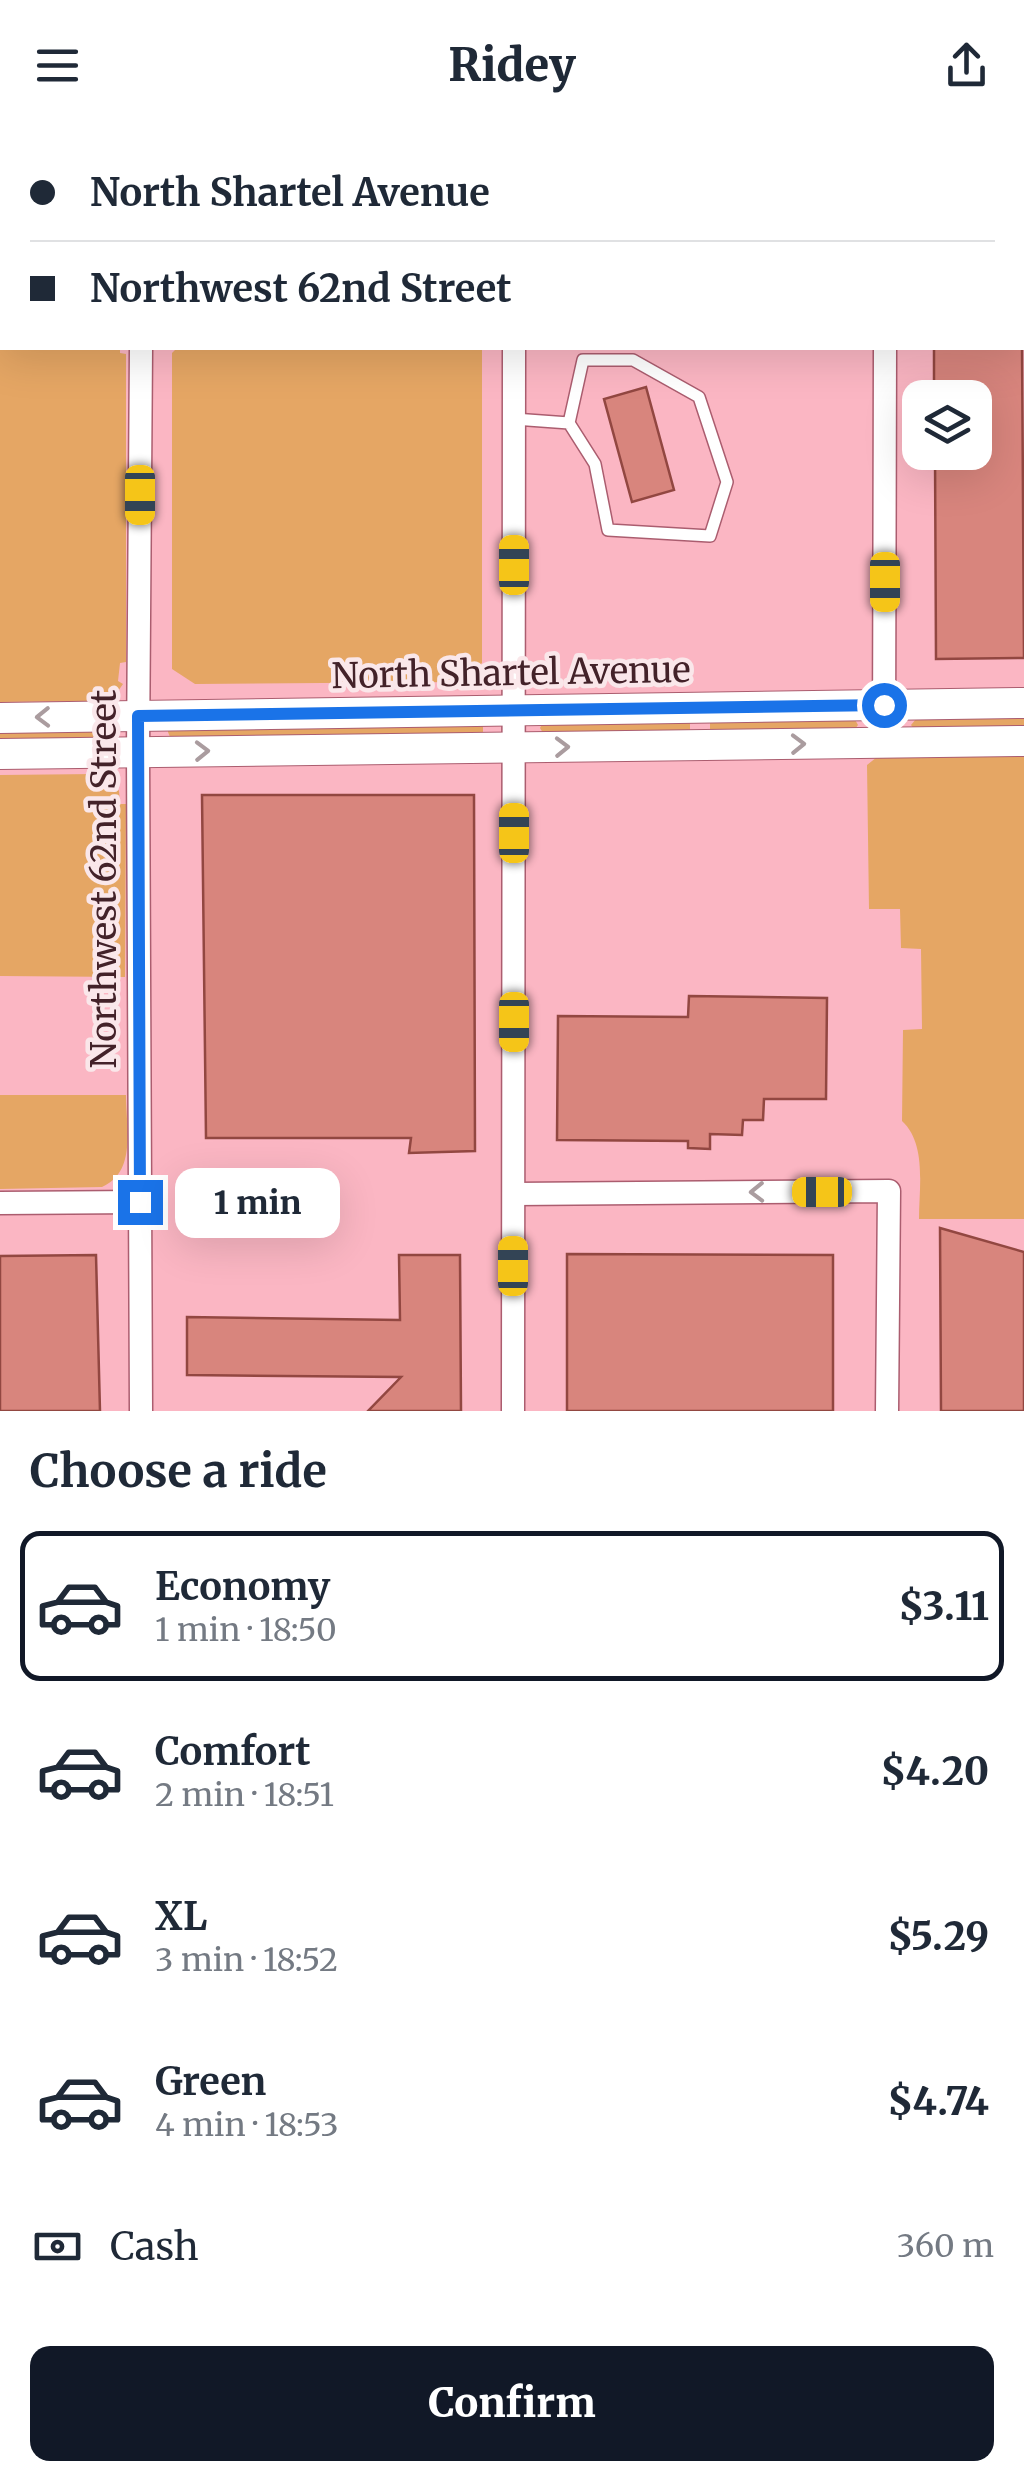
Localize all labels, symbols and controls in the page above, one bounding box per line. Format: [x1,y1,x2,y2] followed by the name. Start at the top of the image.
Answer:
[448,37,576,93] text: Ridey
[30,38,85,93] icon: menu
[939,38,994,93] icon: share
[90,169,490,216] text: North Shartel Avenue
[90,265,512,312] text: Northwest 62nd Street
[902,380,992,470] map controls
[902,380,992,470] button: layers
[125,465,155,525] car
[499,535,529,595] car
[870,552,900,612] car
[331,648,691,698] street label: North Shartel Avenue
[862,683,907,728] route start
[82,689,126,1068] street label: Northwest 62nd Street
[34,706,50,728] one-way arrow
[790,733,806,755] one-way arrow
[555,736,571,757] one-way arrow
[196,740,211,762] one-way arrow
[499,803,529,863] car
[499,992,529,1052] car
[175,1167,340,1237] callout: 1 min
[792,1177,852,1207] car
[118,1180,163,1225] route end
[748,1181,764,1203] one-way arrow
[214,1183,301,1223] text: 1 min
[498,1236,528,1296] car
[30,1443,327,1499] text: Choose a ride
[35,1561,125,1651] icon: car
[155,1563,330,1610] text: Economy
[899,1583,989,1630] text: $3.11
[155,1610,337,1650] text: 1 min · 18:50
[35,1726,125,1816] icon: car
[155,1728,311,1775] text: Comfort
[880,1748,989,1795] text: $4.20
[155,1775,334,1815] text: 2 min · 18:51
[35,1891,125,1981] icon: car
[155,1893,207,1940] text: XL
[888,1913,989,1960] text: $5.29
[155,1940,338,1980] text: 3 min · 18:52
[35,2056,125,2146] icon: car
[155,2058,266,2105] text: Green
[887,2078,989,2125] text: $4.74
[155,2105,339,2145] text: 4 min · 18:53
[30,2219,85,2274] icon: cash
[110,2223,199,2270] text: Cash
[897,2226,994,2266] text: 360 m
[30,2346,994,2461] button: Confirm

